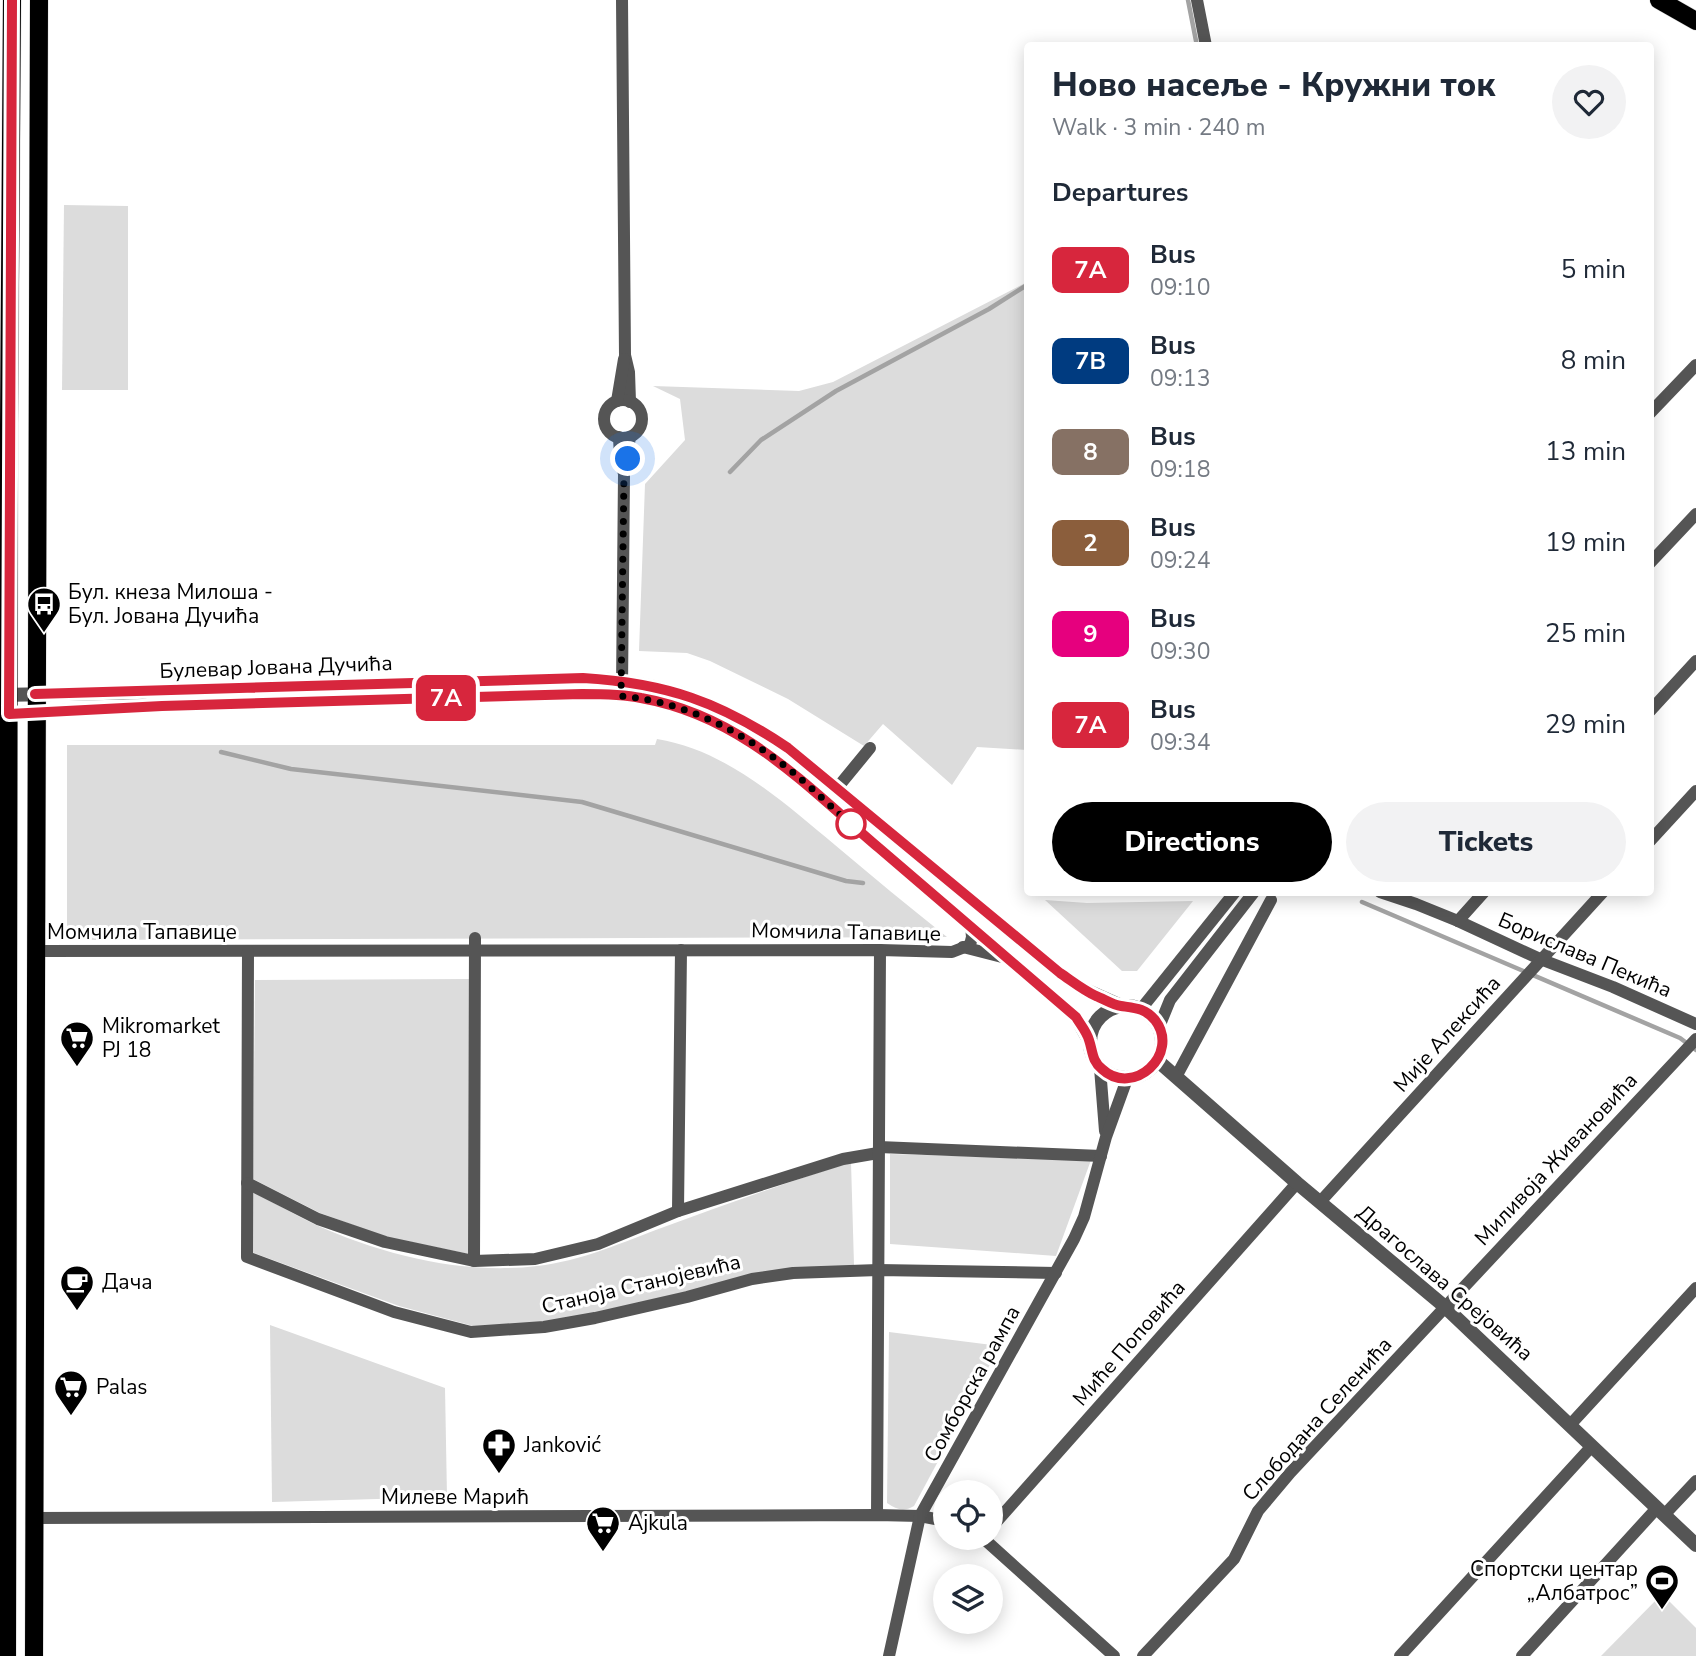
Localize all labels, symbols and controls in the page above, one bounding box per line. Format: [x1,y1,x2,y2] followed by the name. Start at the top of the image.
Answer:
[1052,63,1495,108] text: Ново насеље - Кружни ток
[1552,65,1626,139] button: heart
[1052,112,1265,143] text: Walk · 3 min · 240 m
[1052,175,1188,210] text: Departures
[1150,237,1196,272] text: Bus
[1561,252,1626,287] text: 5 min
[1074,254,1107,286] text: 7A
[1150,272,1210,303] text: 09:10
[1150,328,1196,363] text: Bus
[1561,343,1626,378] text: 8 min
[1075,345,1106,377] text: 7B
[1150,363,1210,394] text: 09:13
[1150,419,1196,454] text: Bus
[1545,434,1626,469] text: 13 min
[1083,436,1098,468] text: 8
[610,441,645,476] your location
[1150,454,1210,485] text: 09:18
[1150,510,1196,545] text: Bus
[1545,525,1626,560] text: 19 min
[1083,527,1098,559] text: 2
[1150,545,1210,576] text: 09:24
[68,578,273,630] place label: Бул. кнеза Милоша - Бул. Јована Дучића
[25,585,63,634] bus stop icon: Бул. кнеза Милоша - Бул. Јована Дучића
[1150,601,1196,636] text: Bus
[1545,616,1626,651] text: 25 min
[1083,618,1098,650] text: 9
[1150,636,1210,667] text: 09:30
[159,649,393,685] street label: Булевар Јована Дучића
[414,675,478,721] line badge: 7A
[430,682,462,714] text: 7A
[1150,692,1196,727] text: Bus
[1545,707,1626,742] text: 29 min
[1074,709,1107,741] text: 7A
[1150,727,1210,758] text: 09:34
[1052,802,1332,882] button: Directions
[1346,802,1626,882] button: Tickets
[836,809,866,839] unlabelled marker
[1494,906,1676,1004] street label: Борислава Пекића
[751,916,941,948] street label: Момчила Тапавице
[47,918,237,946] street label: Момчила Тапавице
[1387,970,1507,1098] street label: Мије Алексића
[102,1012,220,1064] place label: Mikromarket PJ 18
[58,1019,96,1068] supermarket icon: Mikromarket PJ 18
[1468,1067,1644,1251] street label: Миливоја Живановића
[1351,1199,1539,1367] street label: Драгослава Срејовића
[539,1247,743,1321] street label: Станоја Станојевића
[58,1263,96,1312] cafe icon: Дача
[102,1268,153,1296] place label: Дача
[1067,1274,1191,1412] street label: Миће Поповића
[917,1301,1027,1467] street label: Сомборска рампа
[1236,1331,1398,1507] street label: Слободана Селенића
[52,1368,90,1417] supermarket icon: Palas
[96,1373,147,1401] place label: Palas
[480,1426,518,1475] pharmacy icon: Janković
[523,1431,601,1459] place label: Janković
[933,1480,1003,1634] map controls
[933,1480,1003,1550] button: locate
[381,1483,529,1511] street label: Милеве Марић
[584,1504,622,1553] supermarket icon: Ajkula
[628,1509,688,1537] place label: Ajkula
[1470,1555,1638,1607] place label: Спортски центар „Албатрос”
[1643,1562,1681,1611] sports icon: Спортски центар „Албатрос”
[933,1564,1003,1634] button: layers

